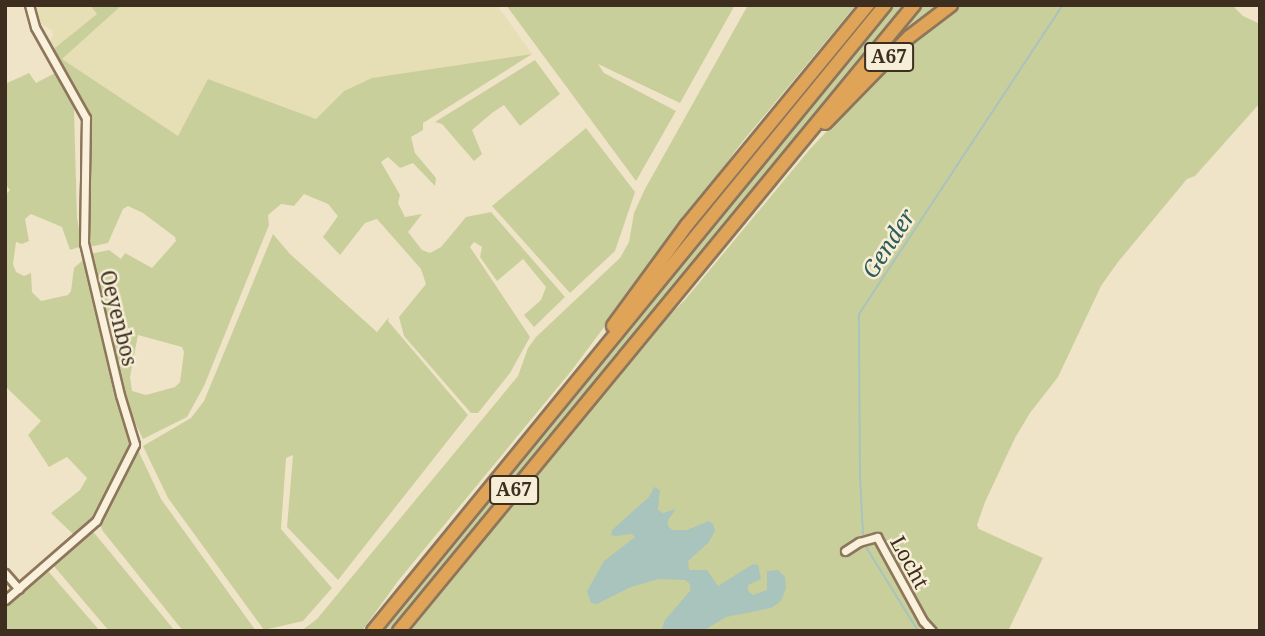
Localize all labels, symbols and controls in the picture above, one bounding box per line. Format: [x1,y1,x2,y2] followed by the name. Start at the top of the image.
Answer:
[863,41,915,72] road number: A67
[855,203,921,283] water label: Gender
[95,267,143,369] street label: Oeyenbos
[488,475,540,505] road number: A67
[885,531,935,593] street label: Locht

